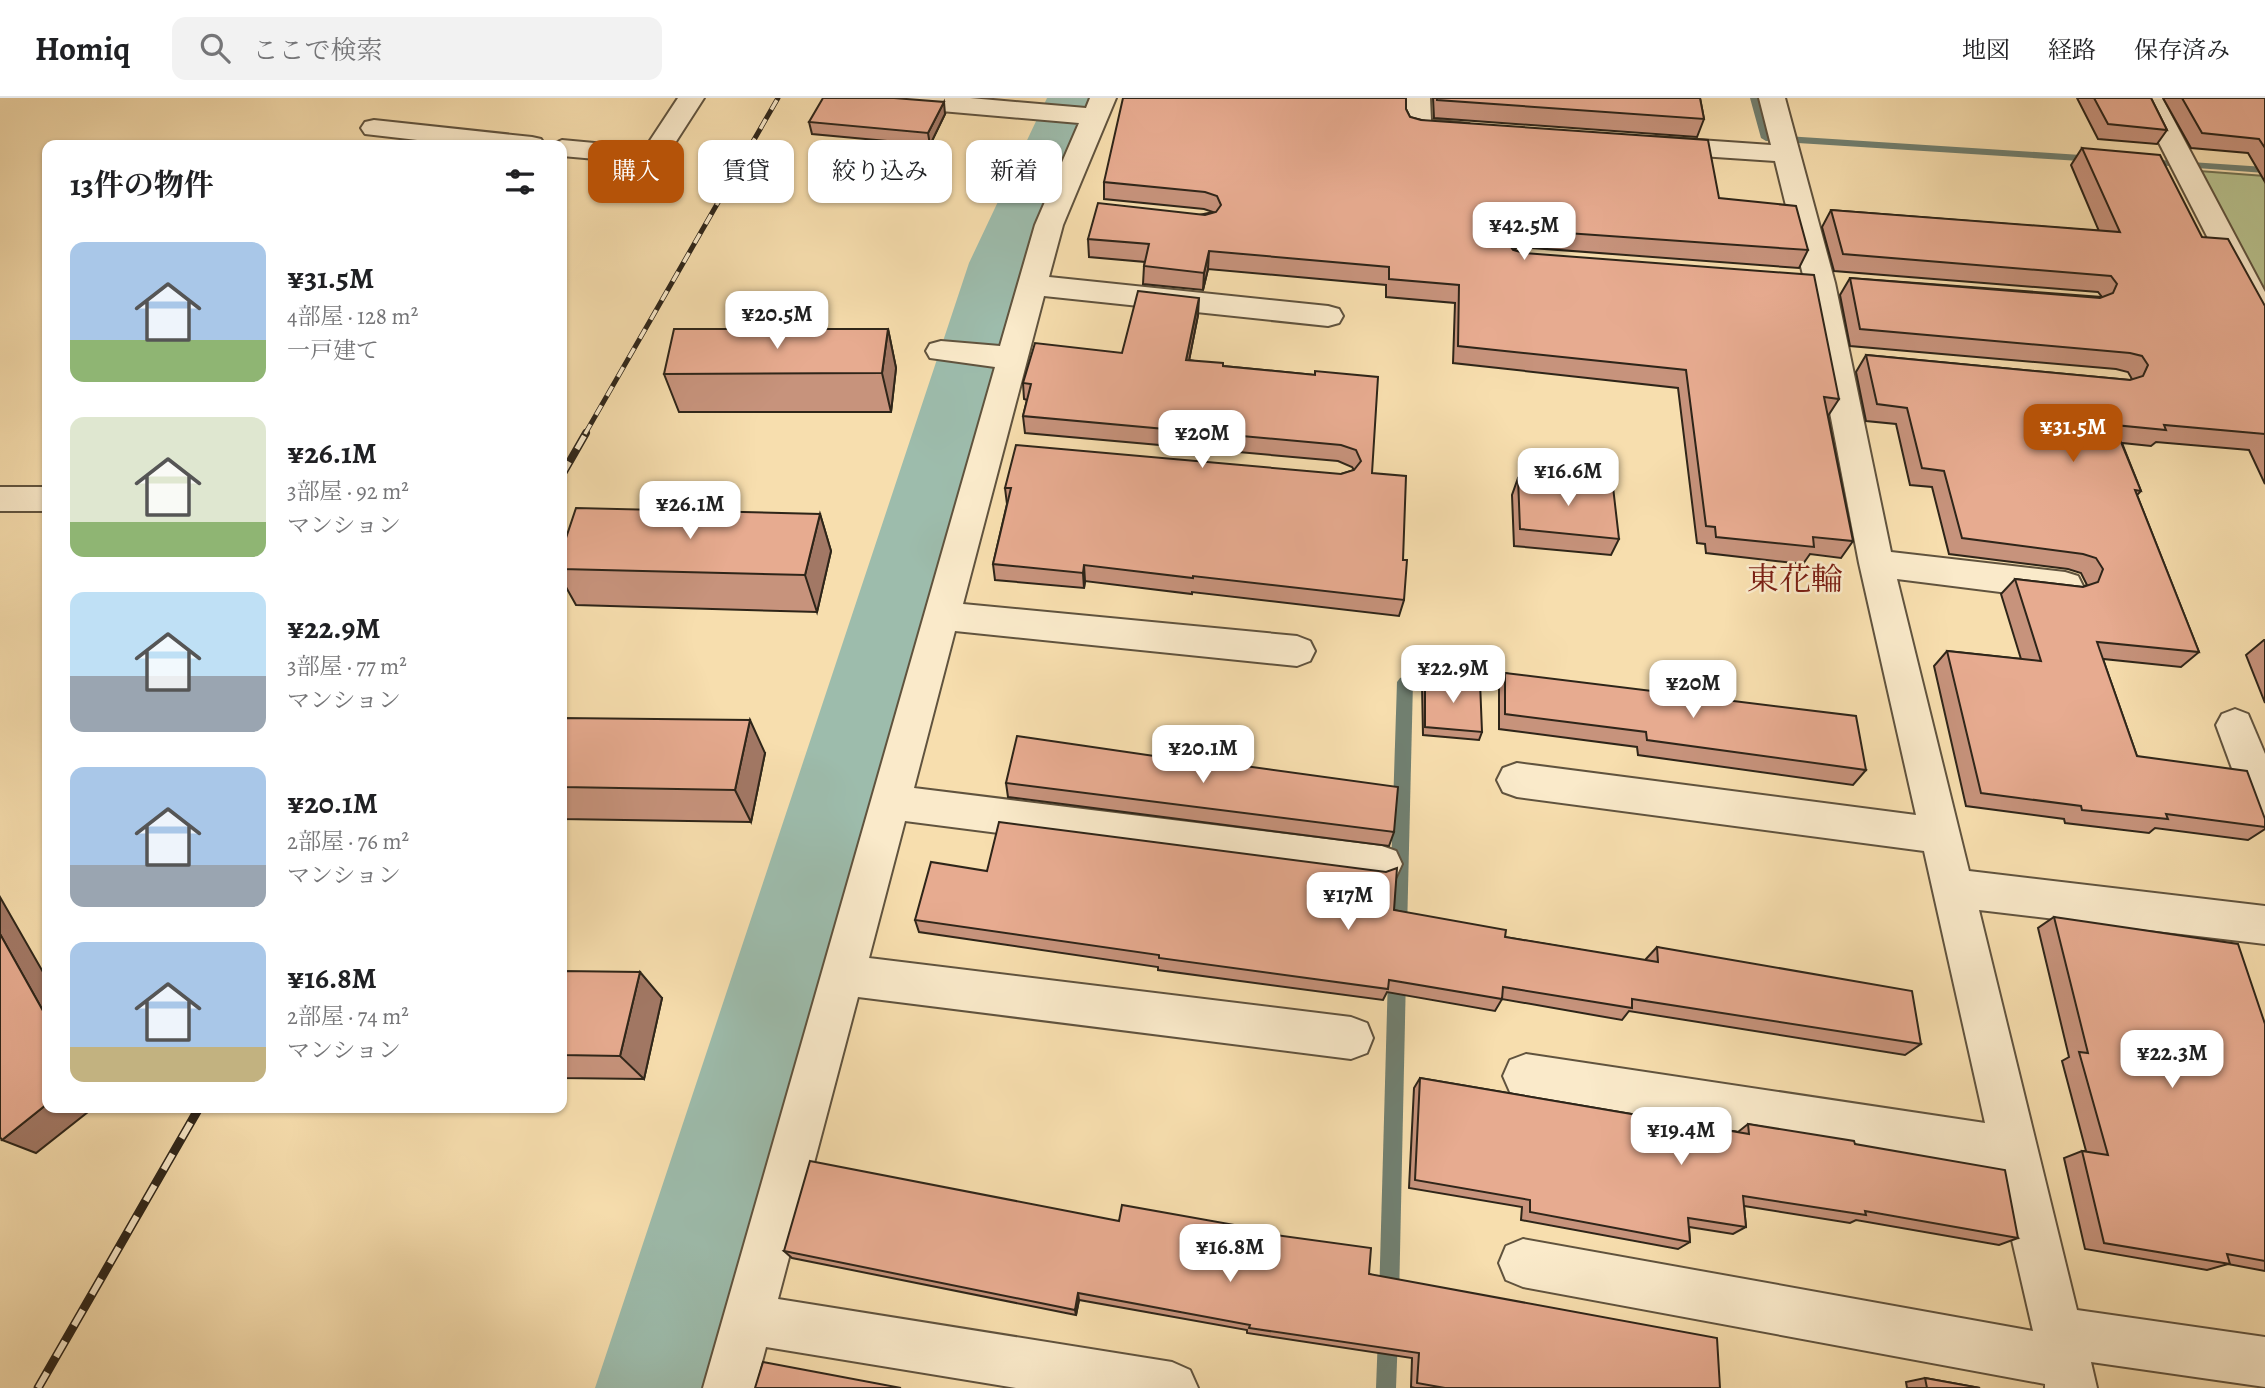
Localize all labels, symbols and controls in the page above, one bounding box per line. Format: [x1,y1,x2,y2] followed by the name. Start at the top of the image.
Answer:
[172,17,662,80] search box
[35,26,130,71] text: Homiq
[196,29,234,67] icon: search
[252,33,382,68] text: ここで検索
[1962,34,2010,66] text: 地図
[2048,34,2096,66] text: 経路
[2134,34,2230,66] text: 保存済み
[588,140,684,203] chip: 購入
[698,140,794,203] chip: 賃貸
[808,140,952,203] chip: 絞り込み
[966,140,1062,203] chip: 新着
[501,163,539,201] icon: filters
[70,165,214,205] text: 13件の物件
[1467,202,1581,262] pin: ¥42.5M
[1489,209,1559,240] text: ¥42.5M
[287,258,374,298] text: ¥31.5M
[126,270,210,354] icon: home
[720,292,834,351] pin: ¥20.5M
[741,298,813,329] text: ¥20.5M
[287,301,418,332] text: 4部屋 · 128 m²
[287,335,379,366] text: 一戸建て
[2016,404,2130,464] pin: ¥31.5M
[1161,410,1243,470] pin: ¥20M
[2040,411,2106,442] text: ¥31.5M
[1174,417,1230,448] text: ¥20M
[287,433,377,473] text: ¥26.1M
[126,445,210,529] icon: home
[1511,448,1625,508] pin: ¥16.6M
[1534,455,1602,486] text: ¥16.6M
[287,476,409,507] text: 3部屋 · 92 m²
[633,482,747,541] pin: ¥26.1M
[656,488,724,519] text: ¥26.1M
[287,510,401,541] text: マンション
[1747,557,1843,601] district label: 東花輪
[287,608,381,648] text: ¥22.9M
[126,620,210,704] icon: home
[1396,646,1510,705] pin: ¥22.9M
[287,651,407,682] text: 3部屋 · 77 m²
[1417,652,1489,683] text: ¥22.9M
[1652,660,1734,720] pin: ¥20M
[1665,667,1721,698] text: ¥20M
[287,685,401,716] text: マンション
[1146,726,1260,785] pin: ¥20.1M
[1168,732,1238,763] text: ¥20.1M
[287,783,378,823] text: ¥20.1M
[126,795,210,879] icon: home
[287,826,409,857] text: 2部屋 · 76 m²
[287,860,401,891] text: マンション
[1307,872,1389,932] pin: ¥17M
[1323,879,1373,910] text: ¥17M
[287,958,377,998] text: ¥16.8M
[126,970,210,1054] icon: home
[287,1001,409,1032] text: 2部屋 · 74 m²
[2115,1030,2229,1090] pin: ¥22.3M
[287,1035,401,1066] text: マンション
[2137,1037,2207,1068] text: ¥22.3M
[1624,1108,1738,1167] pin: ¥19.4M
[1647,1114,1715,1145] text: ¥19.4M
[1173,1224,1287,1284] pin: ¥16.8M
[1196,1231,1264,1262] text: ¥16.8M

